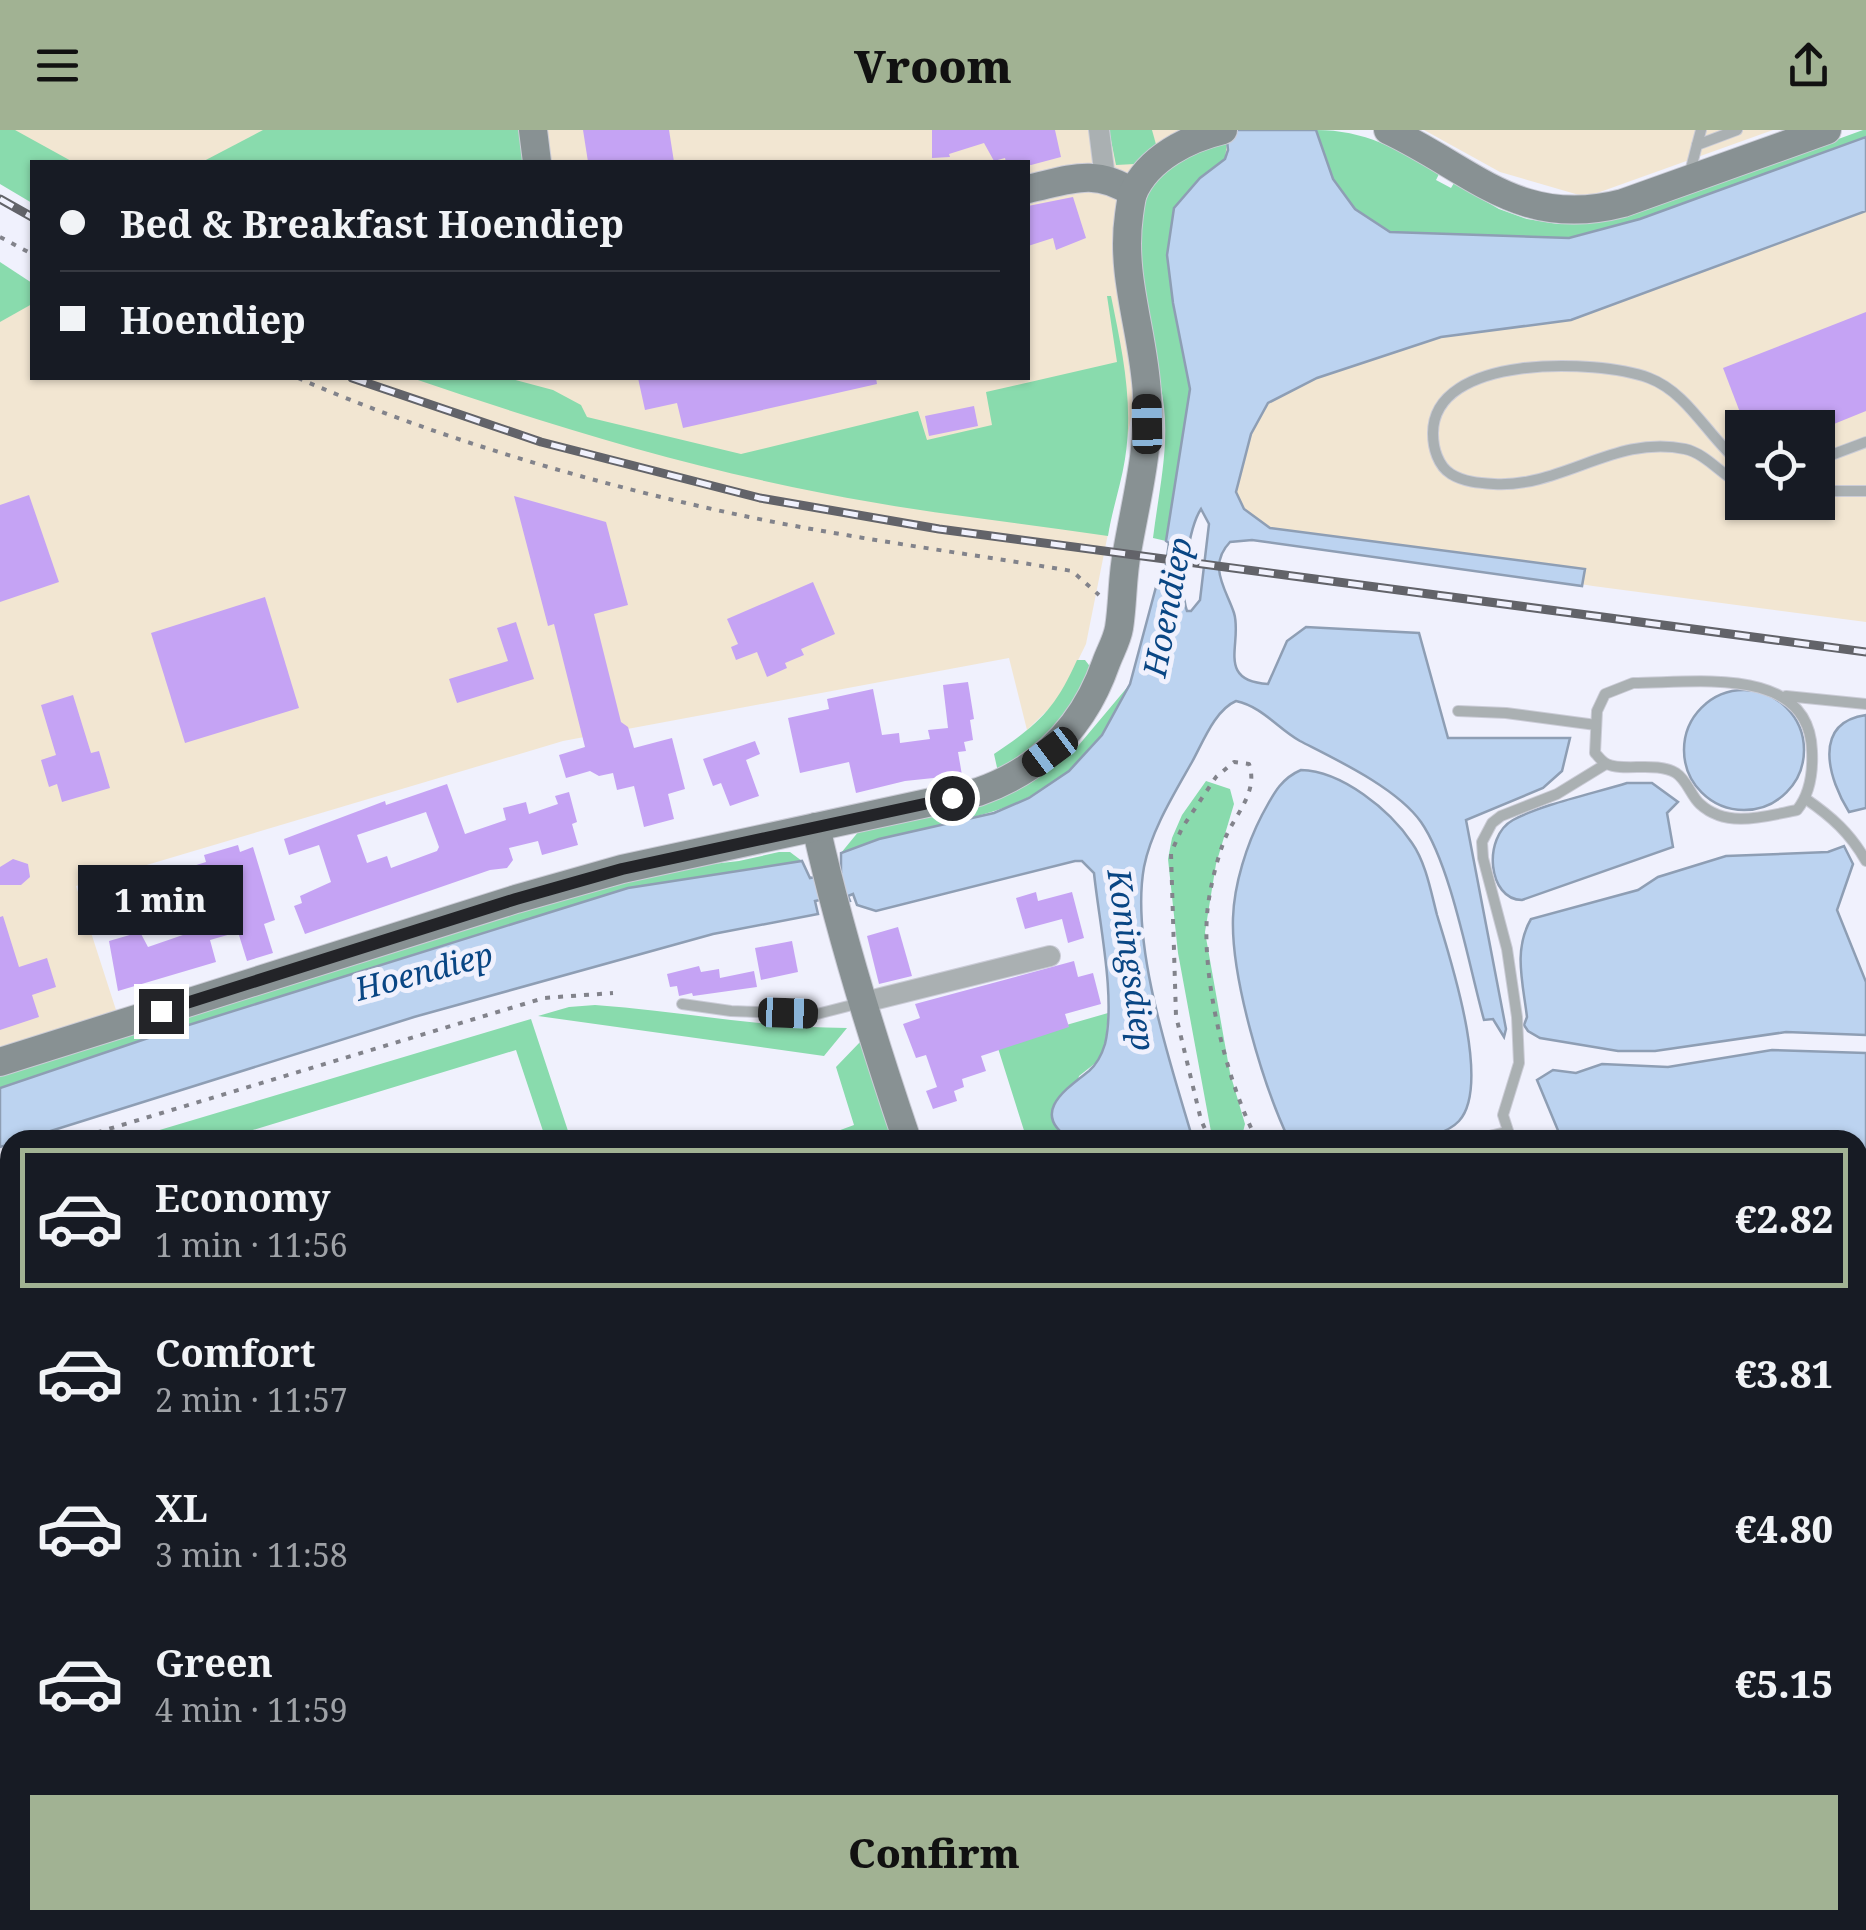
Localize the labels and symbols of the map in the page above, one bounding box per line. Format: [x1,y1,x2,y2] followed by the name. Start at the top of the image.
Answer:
[1131,394,1163,454] car
[1132,533,1201,681] water label: Hoendiep
[1017,722,1083,782] car
[930,776,975,821] route start
[1098,865,1167,1054] water label: Koningsdiep
[79,866,244,936] callout: 1 min
[349,932,497,1010] water label: Hoendiep
[139,989,184,1034] route end
[757,997,819,1029] car

